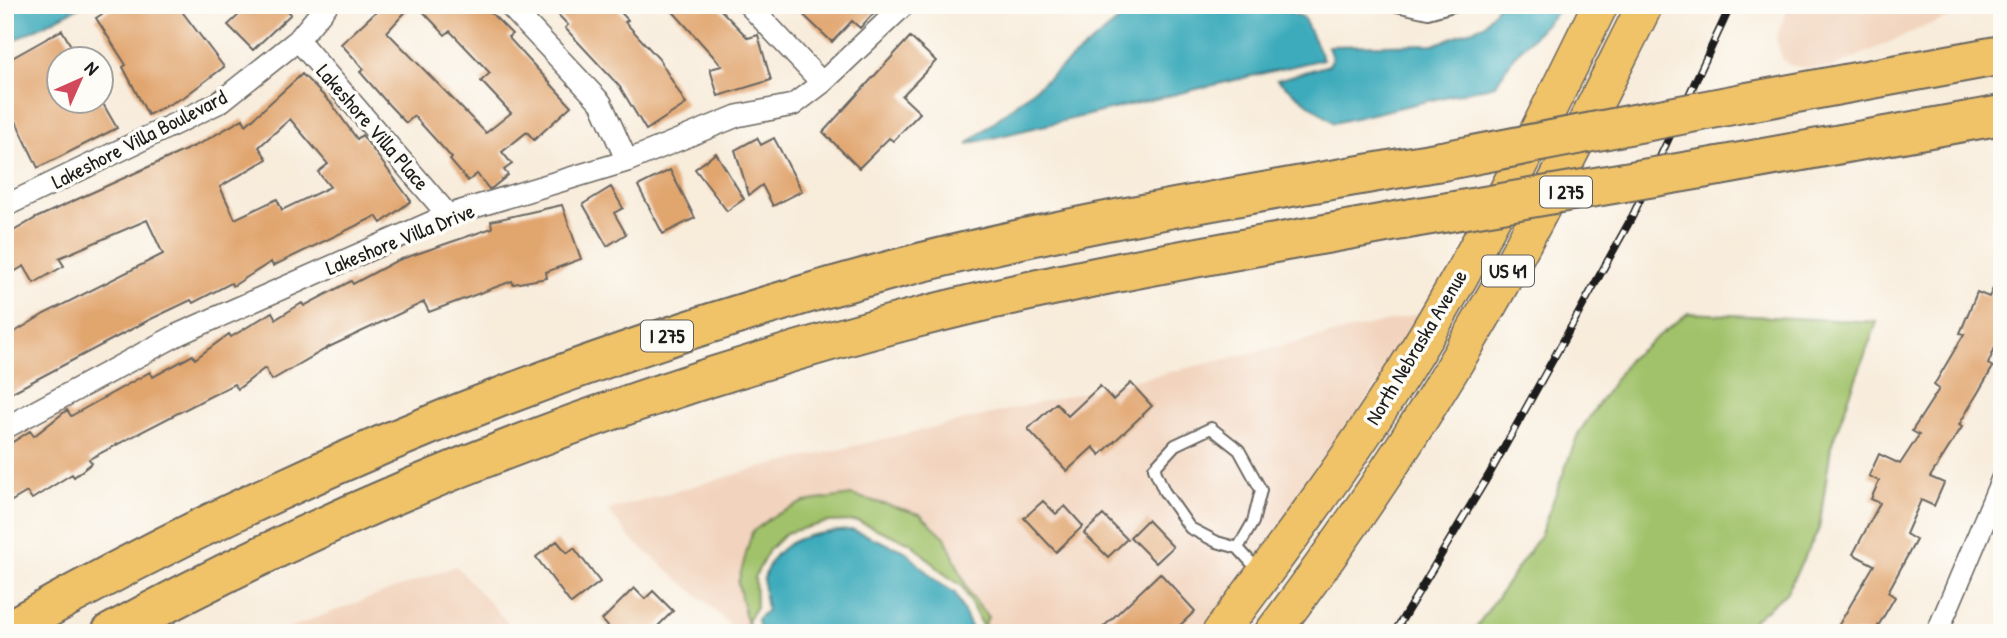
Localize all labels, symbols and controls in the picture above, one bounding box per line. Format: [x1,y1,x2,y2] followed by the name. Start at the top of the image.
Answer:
[46,46,116,116] north arrow
[79,55,105,81] text: N
[310,58,436,196] street label: Lakeshore Villa Place
[47,82,231,196] street label: Lakeshore Villa Boulevard
[1540,176,1592,208] road number: I 275
[321,196,479,282] street label: Lakeshore Villa Drive
[1482,256,1534,286] road number: US 41
[1358,264,1474,430] street label: North Nebraska Avenue
[641,320,693,352] road number: I 275

